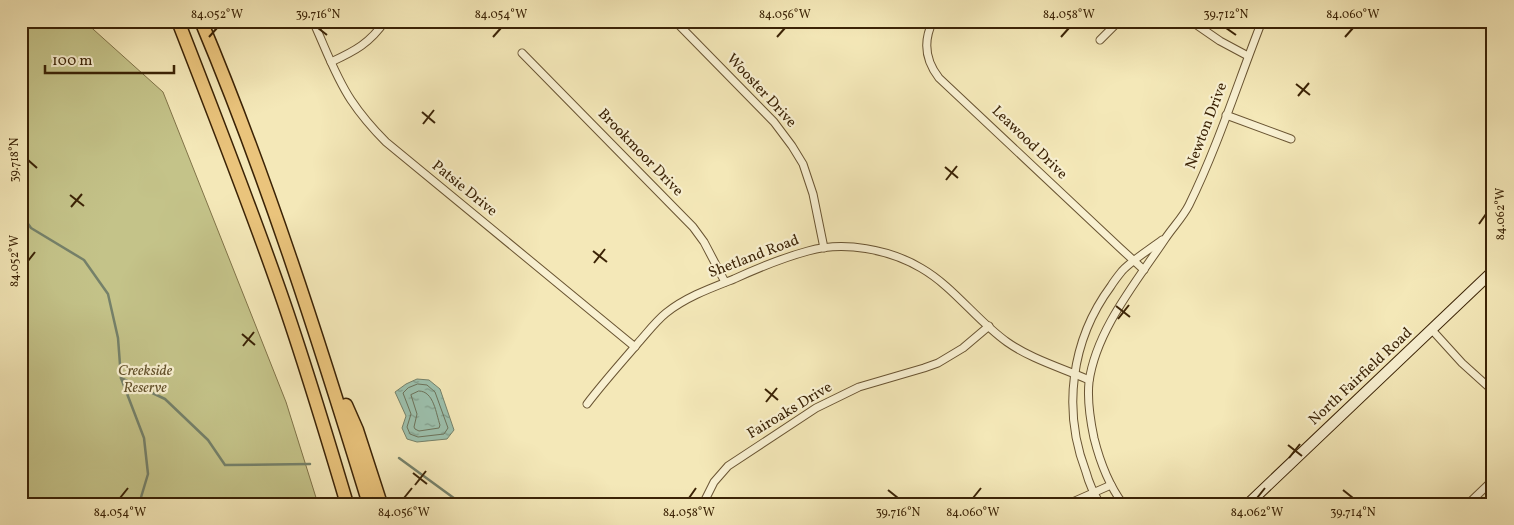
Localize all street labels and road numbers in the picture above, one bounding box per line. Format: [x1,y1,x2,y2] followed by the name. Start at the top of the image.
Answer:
[721,49,801,133] street label: Wooster Drive
[1181,80,1233,172] street label: Newton Drive
[986,101,1072,185] street label: Leawood Drive
[593,104,687,202] street label: Brookmoor Drive
[427,156,501,222] street label: Patsie Drive
[705,230,803,284] street label: Shetland Road
[1305,323,1417,431] street label: North Fairfield Road
[744,377,836,445] street label: Fairoaks Drive

